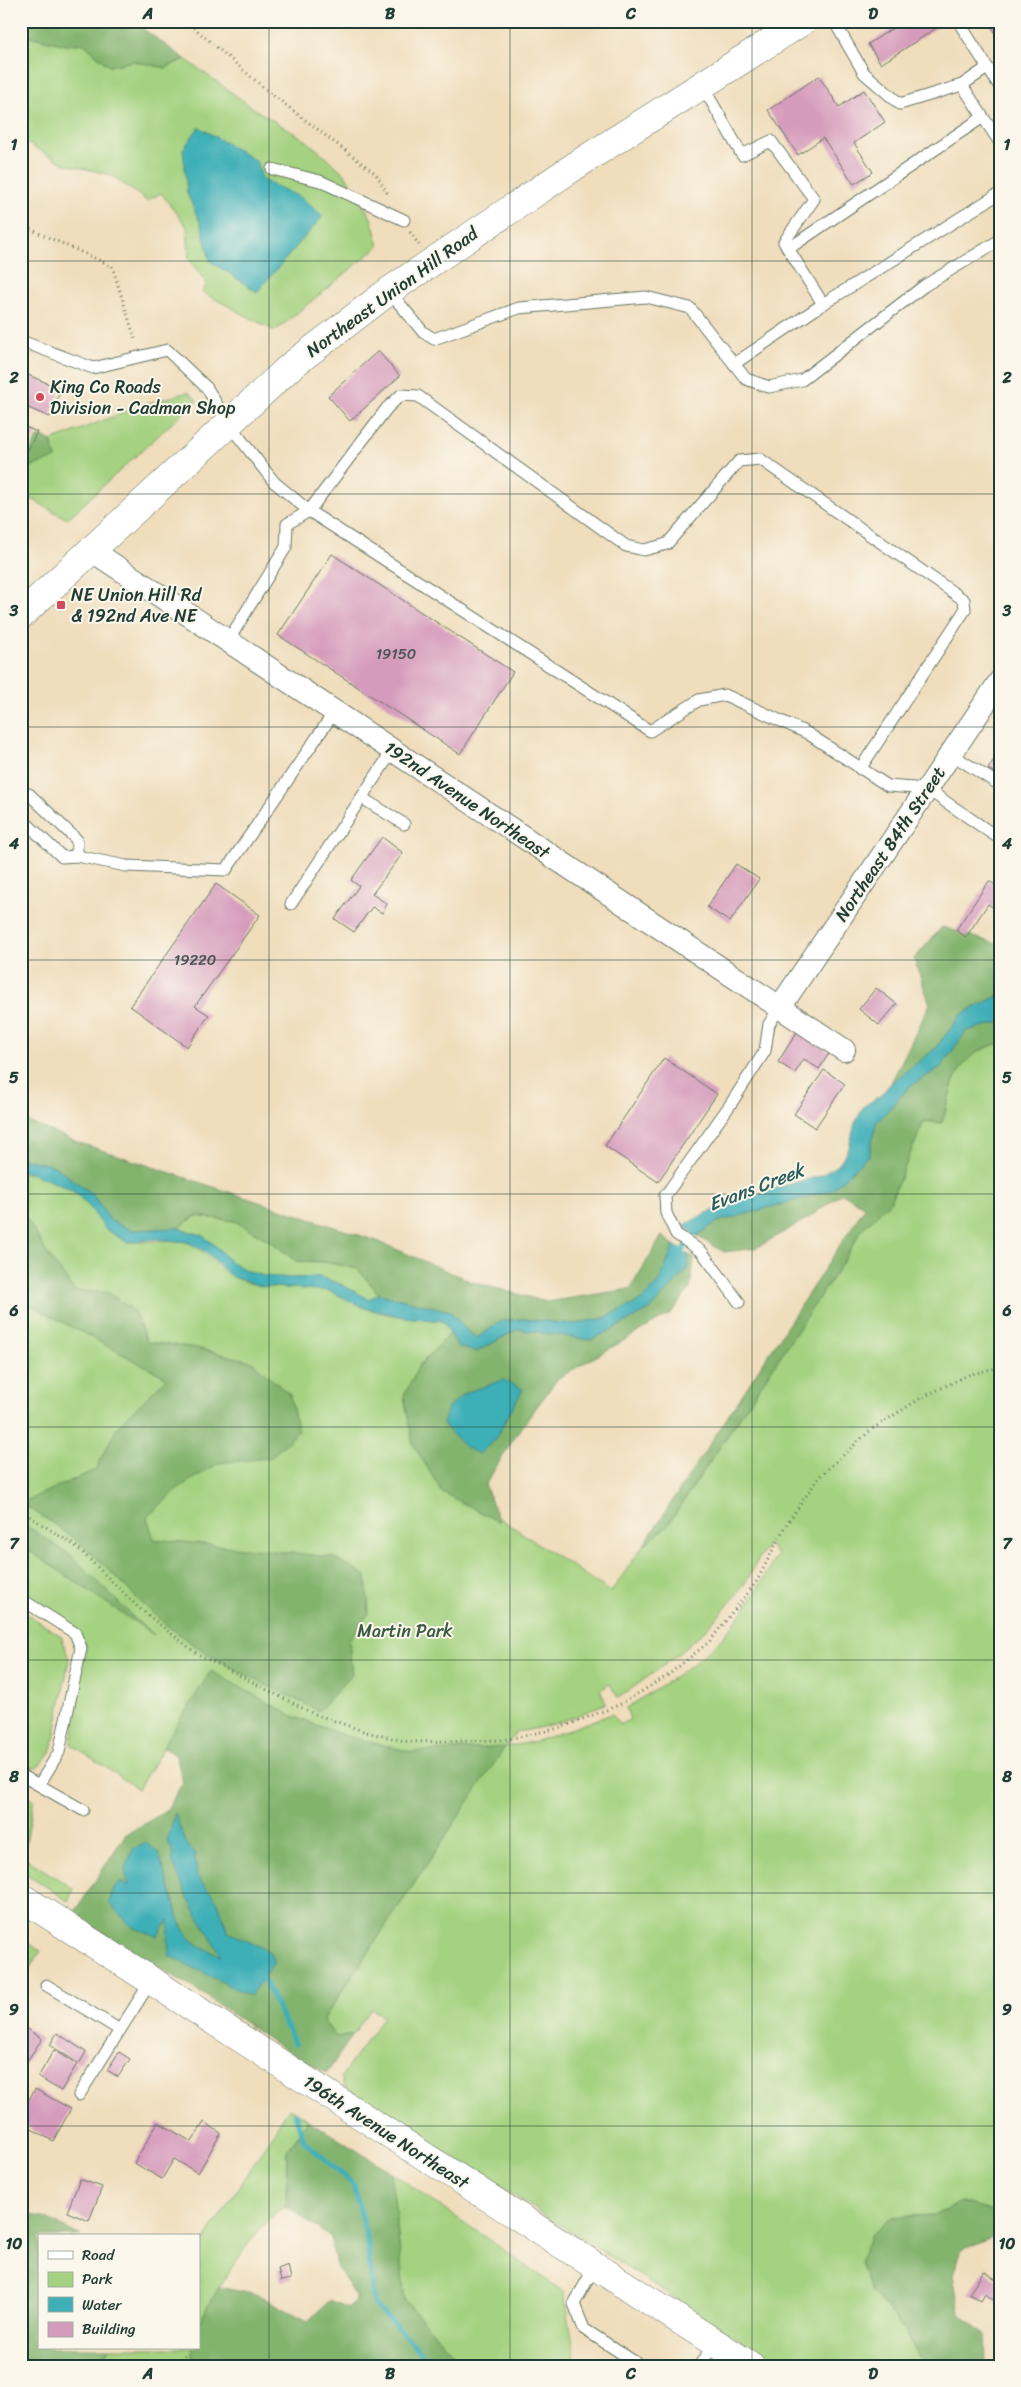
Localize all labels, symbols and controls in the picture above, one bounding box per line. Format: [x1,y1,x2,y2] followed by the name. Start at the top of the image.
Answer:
[142,0,153,28] text: A
[385,0,396,28] text: B
[625,0,637,28] text: C
[868,0,878,28] text: D
[11,130,18,159] text: 1
[1004,130,1011,159] text: 1
[299,217,486,366] street label: Northeast Union Hill Road
[8,363,19,392] text: 2
[1001,363,1012,392] text: 2
[50,371,236,424] place label: King Co Roads Division - Cadman Shop
[34,391,46,403] marker: King Co Roads Division - Cadman Shop
[71,579,203,632] place label: NE Union Hill Rd & 192nd Ave NE
[9,596,19,625] text: 3
[1002,596,1012,625] text: 3
[55,599,67,611] marker: NE Union Hill Rd & 192nd Ave NE
[376,641,416,667] house number: 19150
[377,732,557,868] street label: 192nd Avenue Northeast
[826,760,954,928] street label: Northeast 84th Street
[8,829,19,858] text: 4
[1001,829,1012,858] text: 4
[174,947,216,973] house number: 19220
[9,1063,19,1092] text: 5
[1002,1063,1012,1092] text: 5
[703,1153,812,1220] water label: Evans Creek
[8,1296,19,1325] text: 6
[1001,1296,1012,1325] text: 6
[9,1529,20,1558] text: 7
[1002,1529,1013,1558] text: 7
[357,1615,453,1647] park label: Martin Park
[8,1762,19,1791] text: 8
[1001,1762,1012,1791] text: 8
[9,1995,19,2024] text: 9
[1002,1995,1012,2024] text: 9
[297,2066,476,2198] street label: 196th Avenue Northeast
[6,2229,22,2258] text: 10
[999,2229,1015,2258] text: 10
[38,2234,200,2350] legend
[82,2242,115,2268] text: Road
[82,2266,113,2292] text: Park
[82,2292,122,2318] text: Water
[82,2316,136,2342] text: Building
[142,2359,153,2387] text: A
[385,2359,396,2387] text: B
[625,2359,637,2387] text: C
[868,2359,878,2387] text: D

